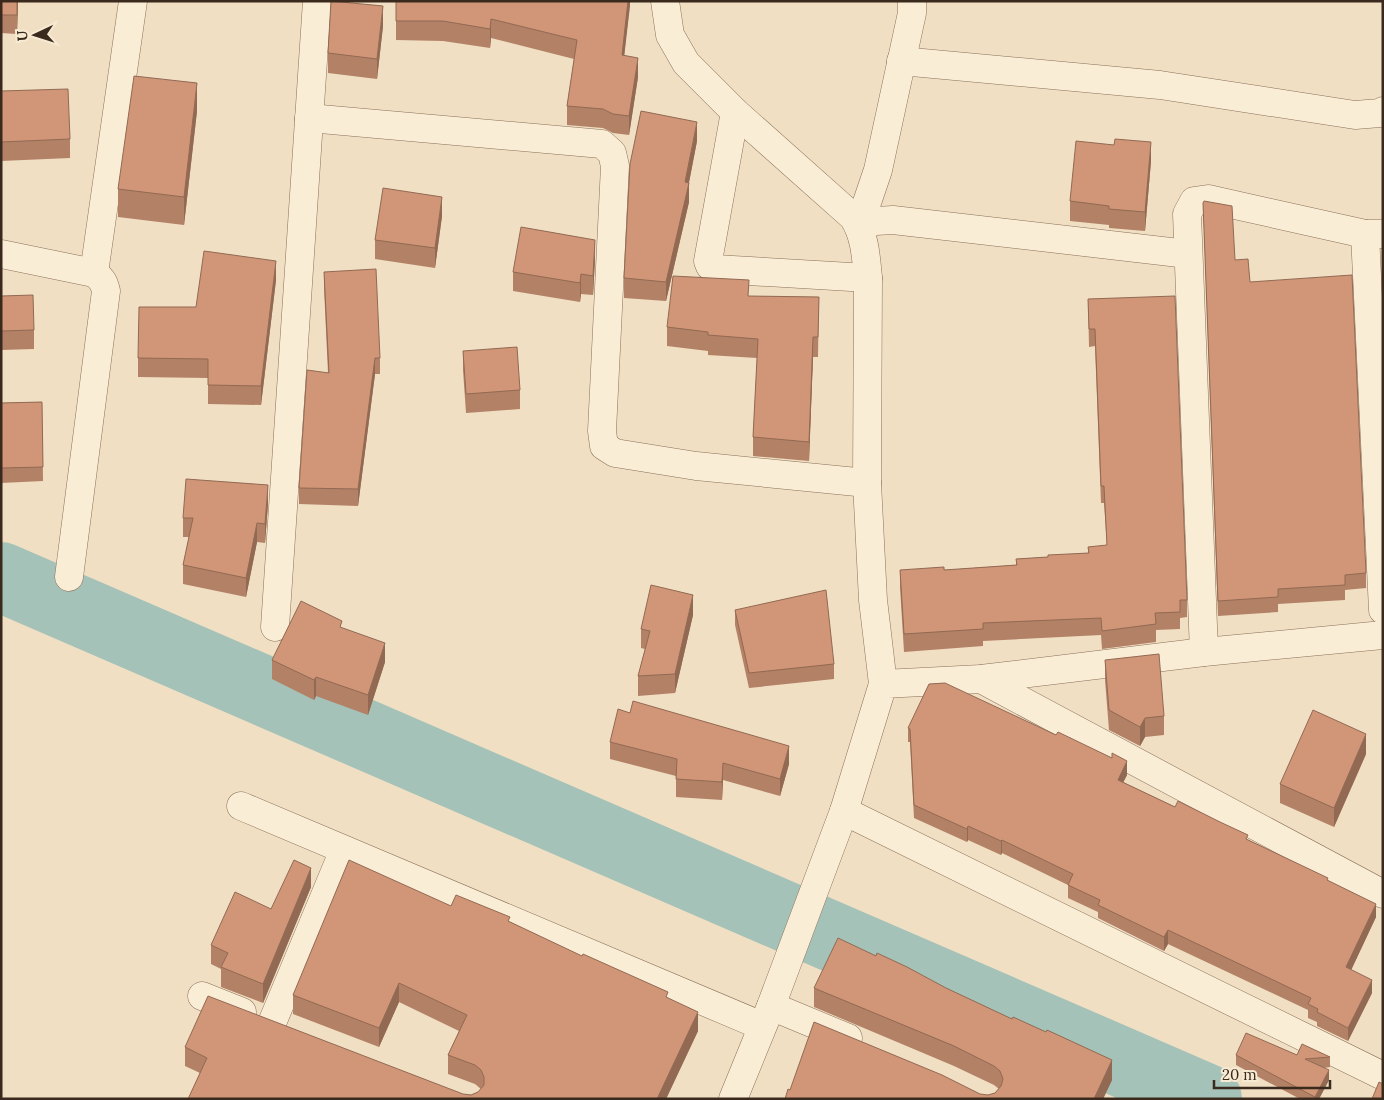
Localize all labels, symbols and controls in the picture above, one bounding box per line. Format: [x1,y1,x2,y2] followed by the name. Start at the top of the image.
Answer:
[10,10,60,60] north arrow
[13,30,31,42] text: U
[1214,1058,1330,1090] scale bar
[1222,1065,1257,1084] text: 20 m

